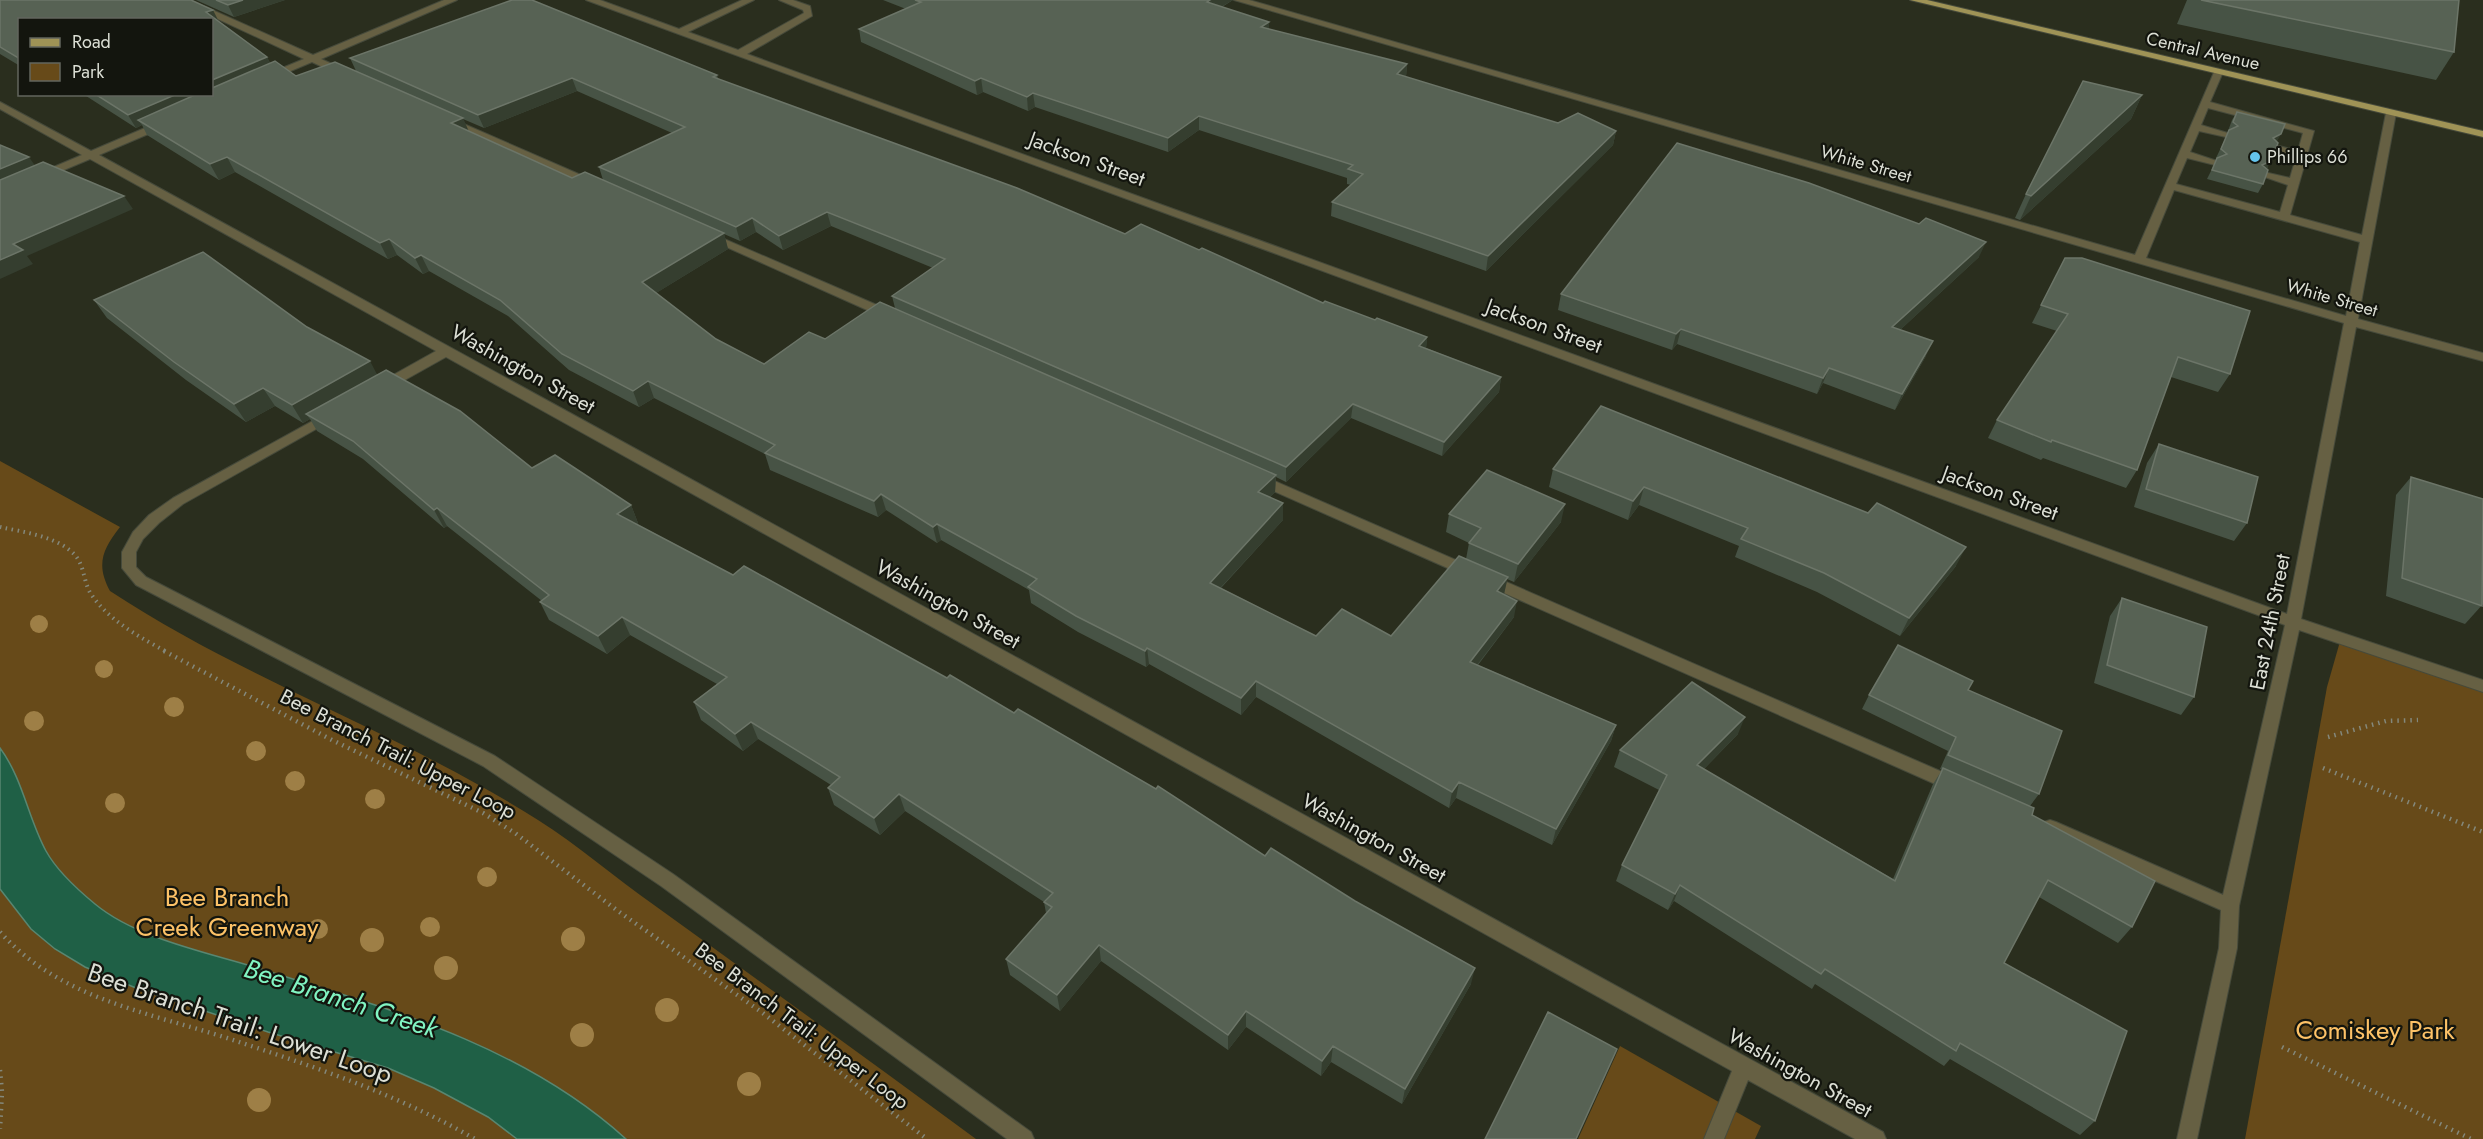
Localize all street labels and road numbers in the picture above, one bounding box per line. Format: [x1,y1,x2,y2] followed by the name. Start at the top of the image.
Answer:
[2144,25,2262,77] street label: Central Avenue
[1022,123,1149,194] street label: Jackson Street
[1817,139,1915,190] street label: White Street
[2283,273,2381,324] street label: White Street
[1479,290,1606,361] street label: Jackson Street
[445,317,601,421] street label: Washington Street
[1935,457,2062,528] street label: Jackson Street
[2242,551,2298,693] street label: East 24th Street
[870,552,1026,656] street label: Washington Street
[275,681,521,827] street label: Bee Branch Trail: Upper Loop
[1296,786,1452,890] street label: Washington Street
[689,935,915,1117] street label: Bee Branch Trail: Upper Loop
[82,953,398,1093] street label: Bee Branch Trail: Lower Loop
[1722,1021,1878,1125] street label: Washington Street

